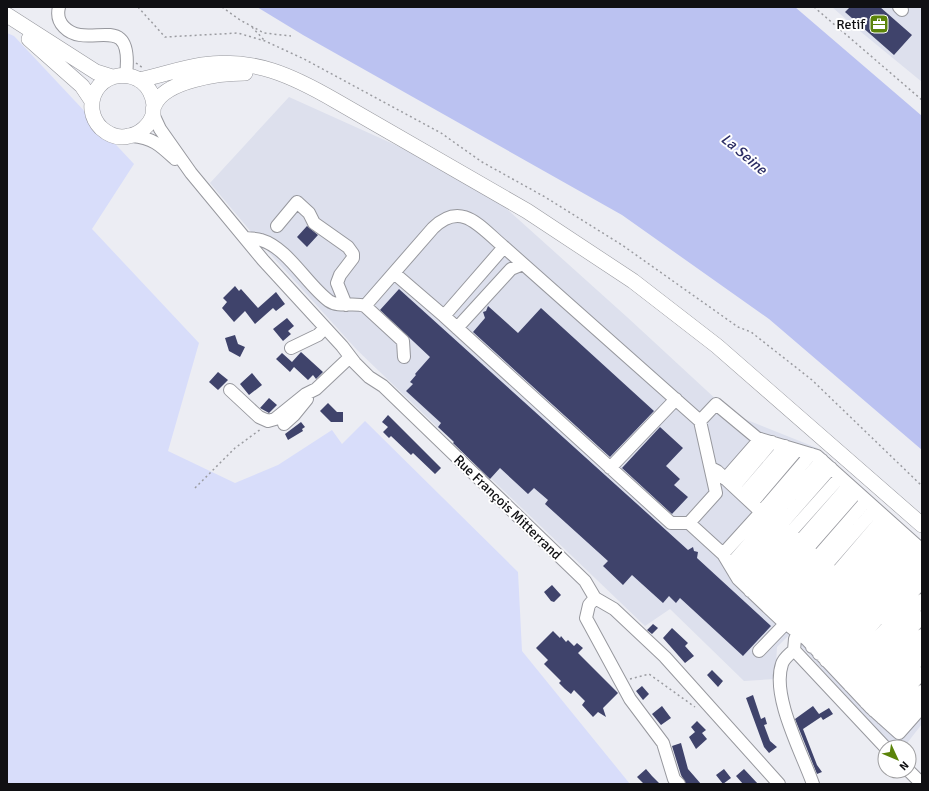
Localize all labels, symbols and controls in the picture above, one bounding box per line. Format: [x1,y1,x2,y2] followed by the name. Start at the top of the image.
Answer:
[868,13,890,35] office icon: Retif
[836,16,866,33] place label: Retif
[717,130,772,179] water label: La Seine
[450,451,565,563] street label: Rue François Mitterrand
[877,739,917,779] north arrow
[896,758,911,773] text: N

